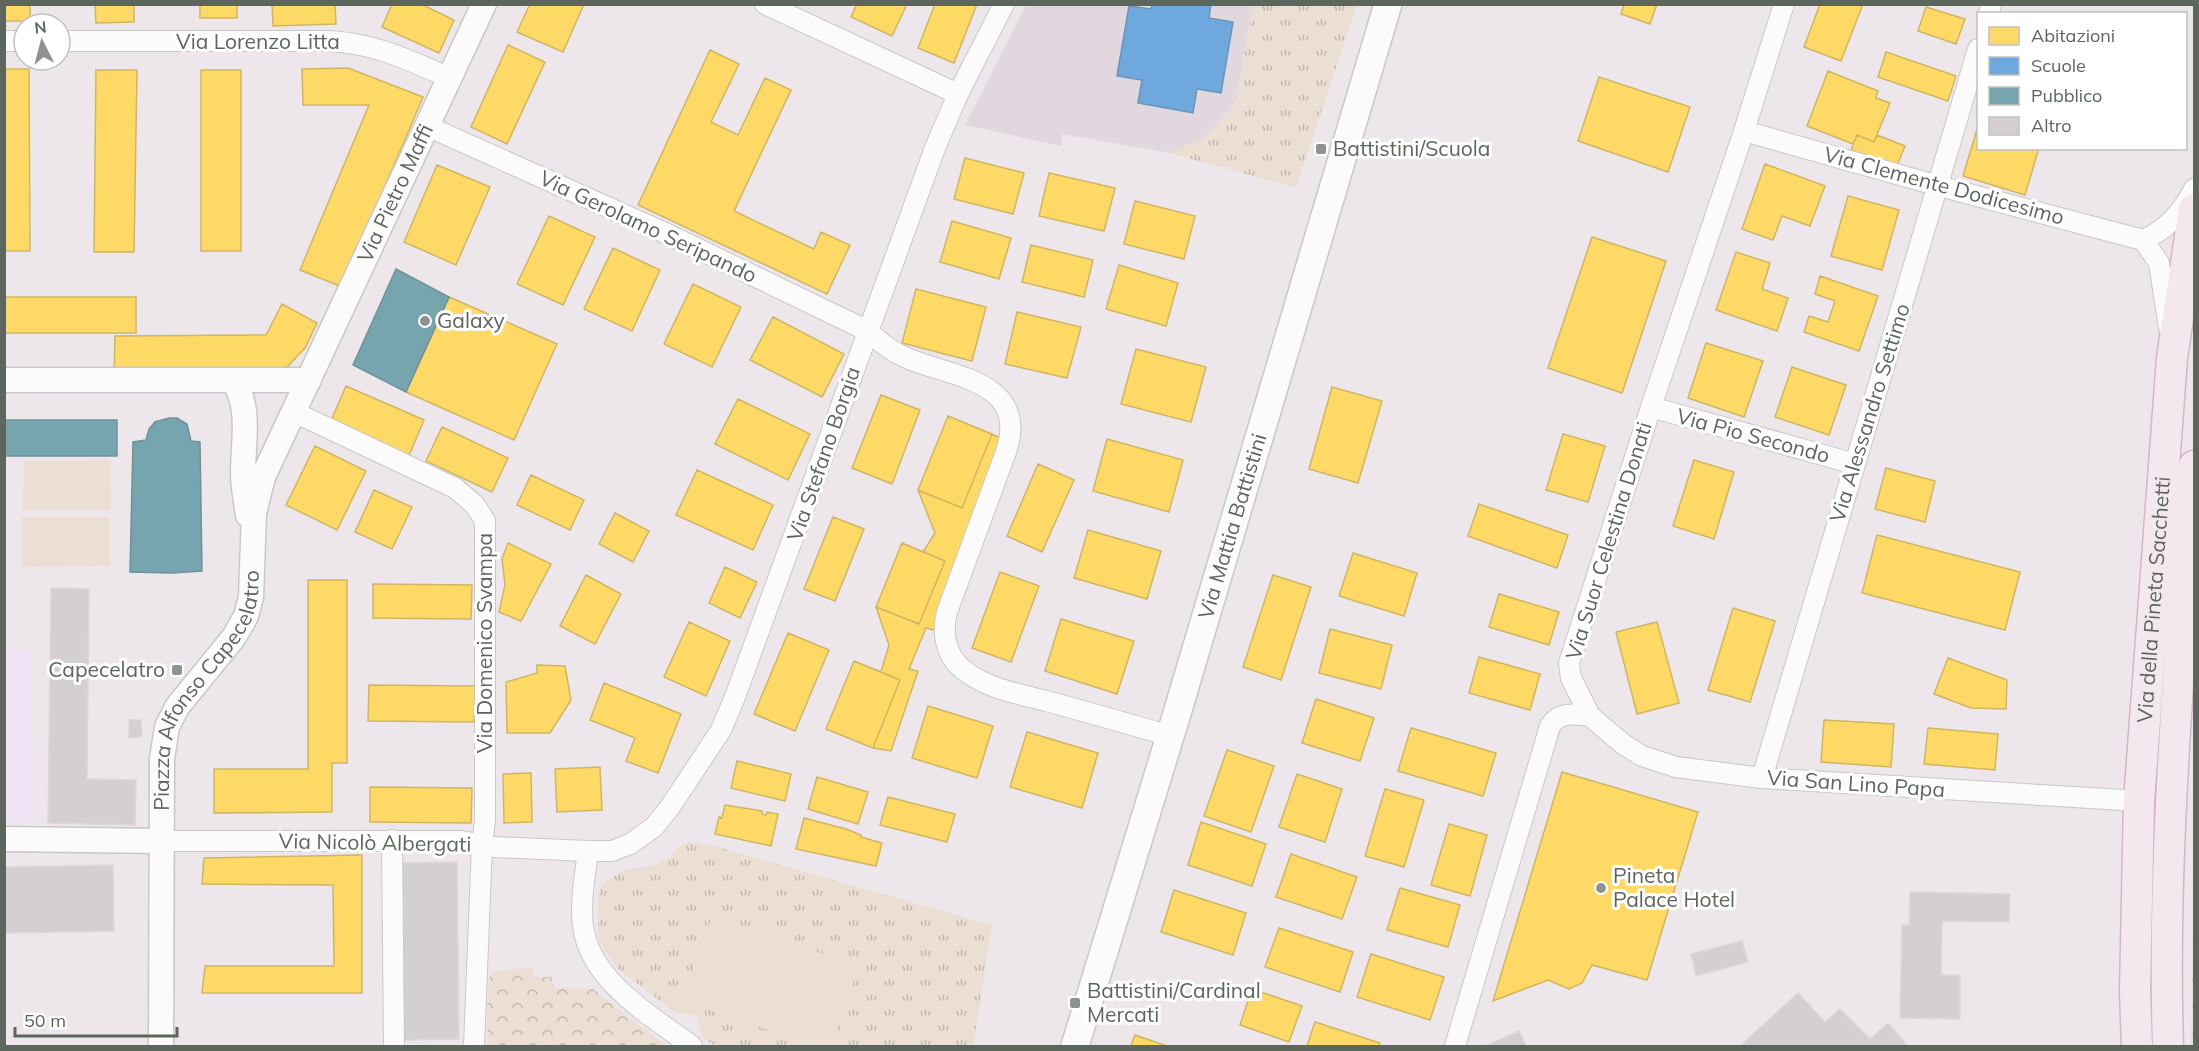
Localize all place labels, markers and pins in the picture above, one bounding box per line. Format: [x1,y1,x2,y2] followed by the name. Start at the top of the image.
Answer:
[1333,135,1490,161] place label: Battistini/Scuola
[1314,142,1328,156] marker: Battistini/Scuola
[437,307,505,333] place label: Galaxy
[418,314,432,328] marker: Galaxy
[48,656,165,682] place label: Capecelatro
[170,663,184,677] marker: Capecelatro
[1613,862,1735,912] place label: Pineta Palace Hotel
[1594,881,1608,895] marker: Pineta Palace Hotel
[1087,977,1261,1027] place label: Battistini/Cardinal Mercati
[1068,996,1082,1010] marker: Battistini/Cardinal Mercati

